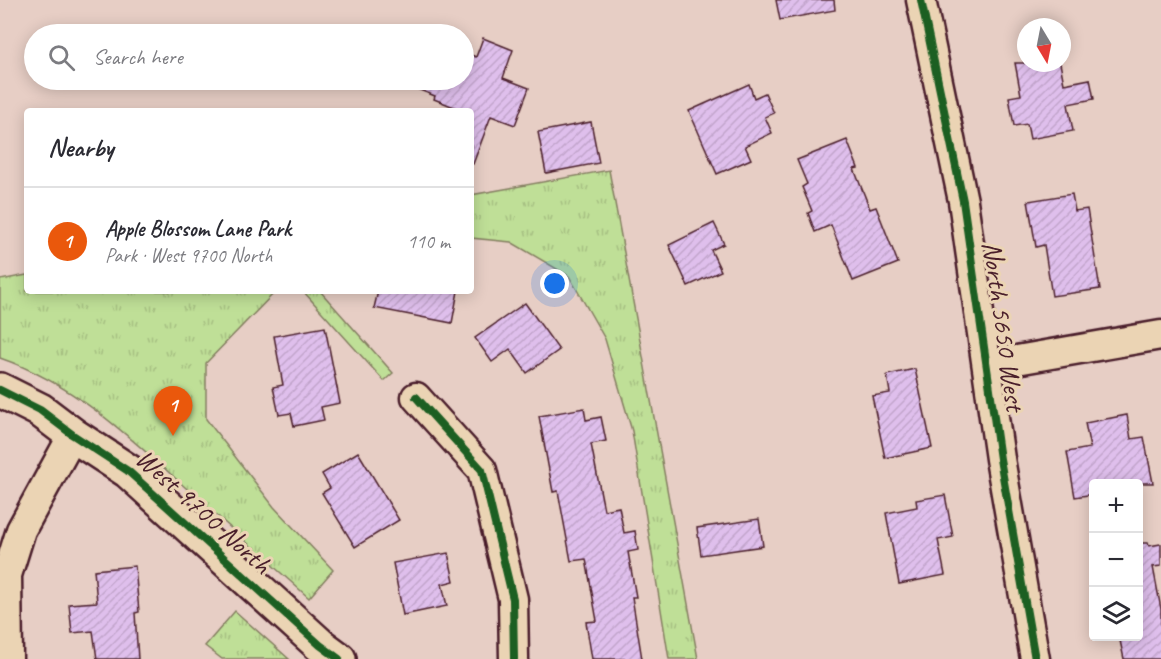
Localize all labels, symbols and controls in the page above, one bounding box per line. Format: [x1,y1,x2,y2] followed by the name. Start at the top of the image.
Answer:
[1017,18,1071,72] north arrow
[24,24,474,90] search box
[45,41,78,74] icon: search
[93,43,183,71] text: Search here
[48,131,113,164] text: Nearby
[105,215,291,243] text: Apple Blossom Lane Park
[63,229,72,254] text: 1
[407,229,450,254] text: 110 m
[975,239,1034,416] street label: North 5650 West
[105,243,272,268] text: Park · West 9700 North
[540,269,569,298] your location
[154,386,192,436] pin: 1
[129,441,279,581] street label: West 9700 North
[1089,479,1143,641] map controls
[1089,479,1143,533] button: +
[1089,533,1143,587] button: −
[1089,587,1143,641] button: layers

